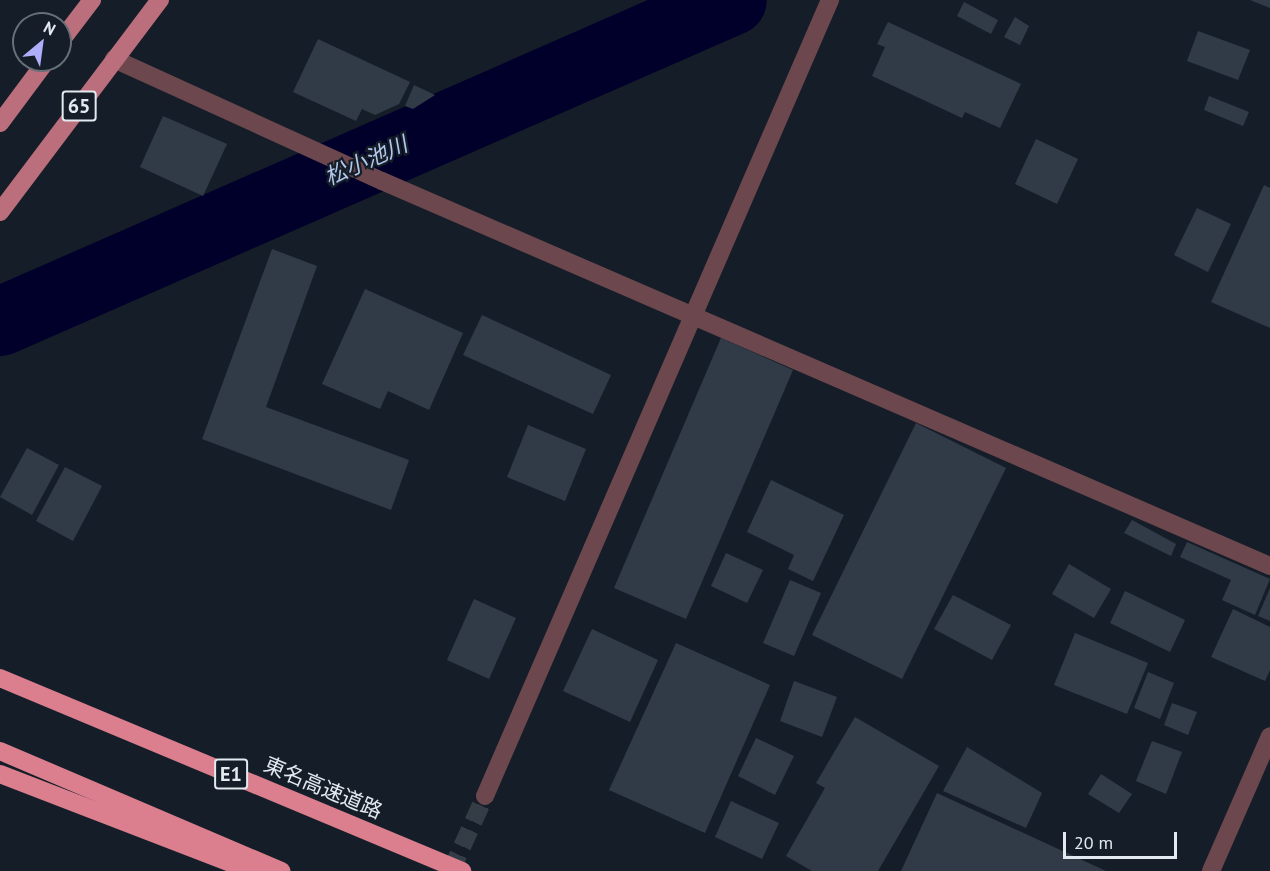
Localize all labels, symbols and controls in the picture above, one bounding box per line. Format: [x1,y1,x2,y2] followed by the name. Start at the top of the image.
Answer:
[12,12,72,72] north arrow
[40,17,59,39] text: N
[61,89,97,123] road number: 65
[320,131,412,191] water label: 松小池川
[260,752,386,824] street label: 東名高速道路
[213,757,249,791] road number: E1
[1066,820,1180,858] scale bar
[1074,831,1113,854] text: 20 m

